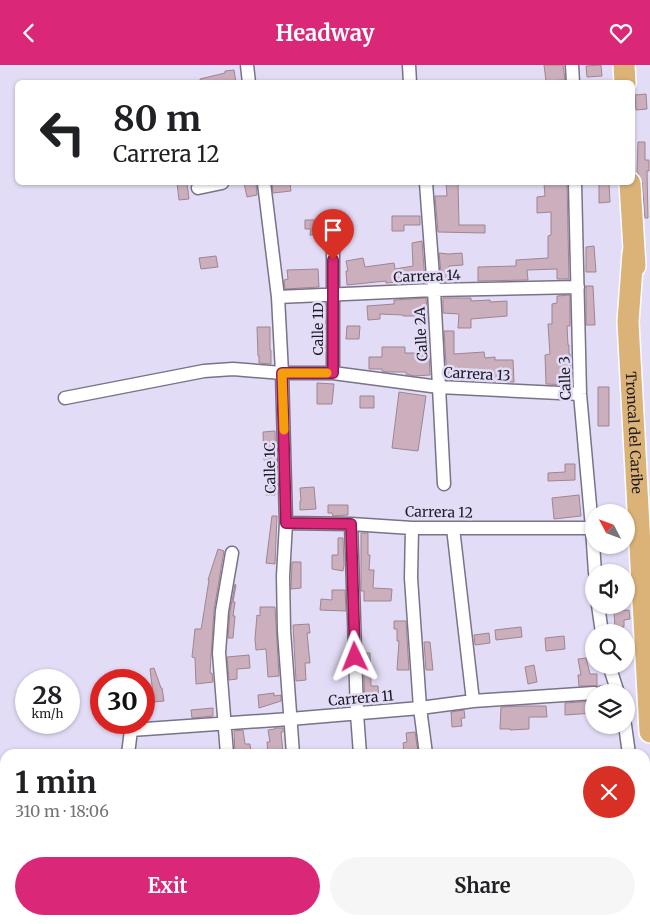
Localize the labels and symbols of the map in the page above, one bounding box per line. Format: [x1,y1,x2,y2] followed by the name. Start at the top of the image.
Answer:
[312,209,354,260] pin
[393,266,461,286] street label: Carrera 14
[309,302,327,355] street label: Calle 1D
[411,306,431,362] street label: Calle 2A
[555,356,575,400] street label: Calle 3
[443,363,511,385] street label: Carrera 13
[622,371,646,494] street label: Troncal del Caribe
[261,442,279,494] street label: Calle 1C
[405,502,473,522] street label: Carrera 12
[585,504,635,554] north arrow
[328,630,380,682] position arrow
[90,669,155,734] speed limit sign: 30
[328,686,394,710] street label: Carrera 11

